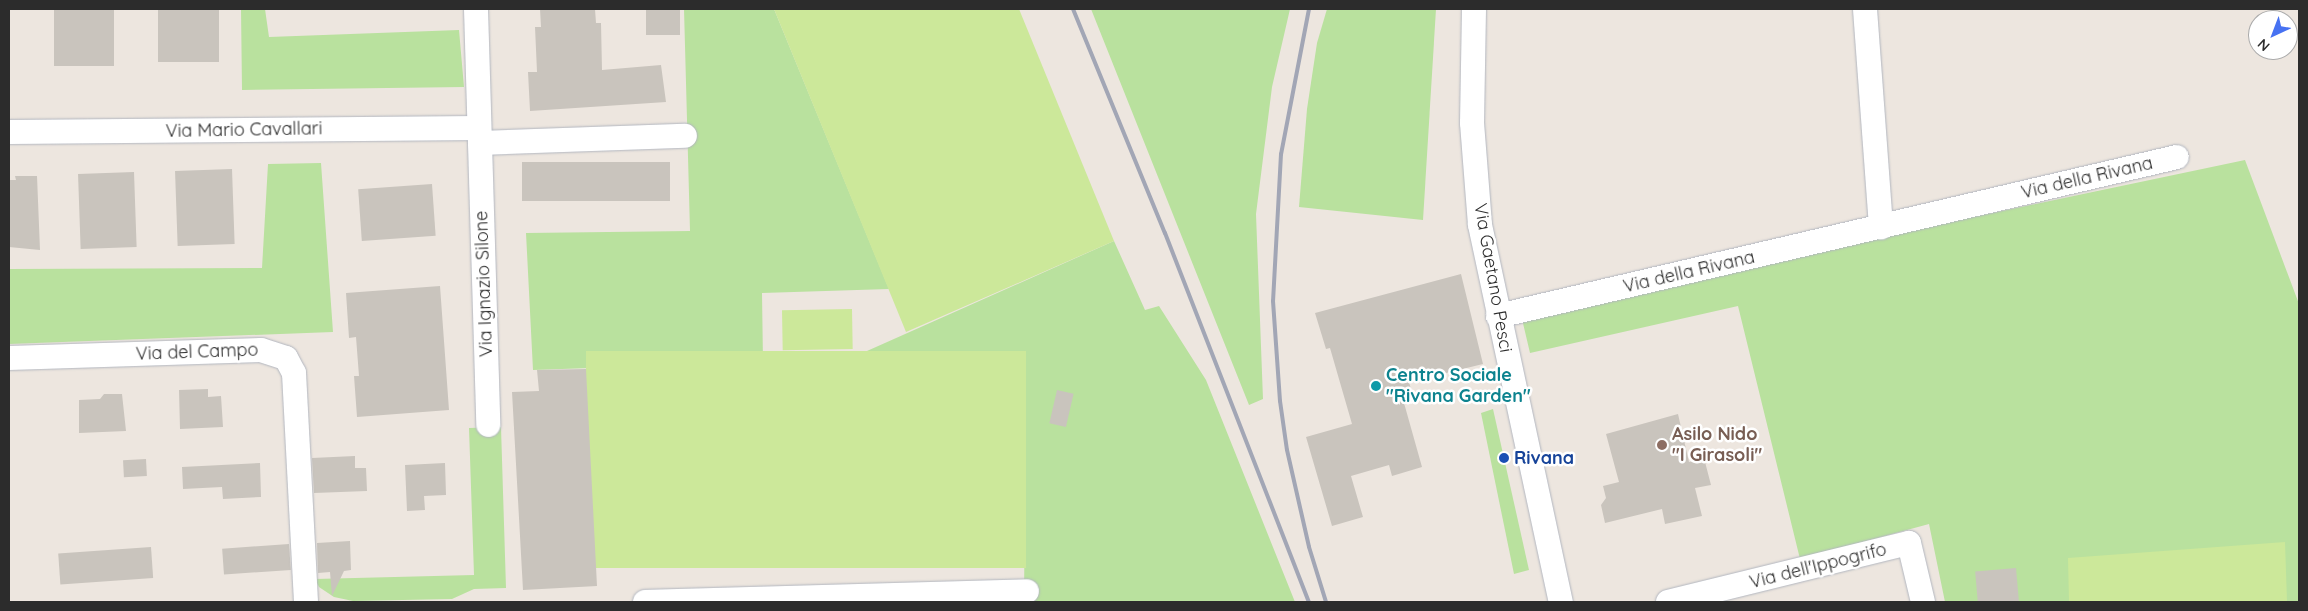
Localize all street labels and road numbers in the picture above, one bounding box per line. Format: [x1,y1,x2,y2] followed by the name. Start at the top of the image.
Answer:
[165,118,323,142] street label: Via Mario Cavallari
[2019,152,2155,204] street label: Via della Rivana
[1469,202,1517,354] street label: Via Gaetano Pesci
[471,211,497,357] street label: Via Ignazio Silone
[1621,246,1757,298] street label: Via della Rivana
[135,339,259,365] street label: Via del Campo
[1747,539,1889,593] street label: Via dell'Ippogrifo

